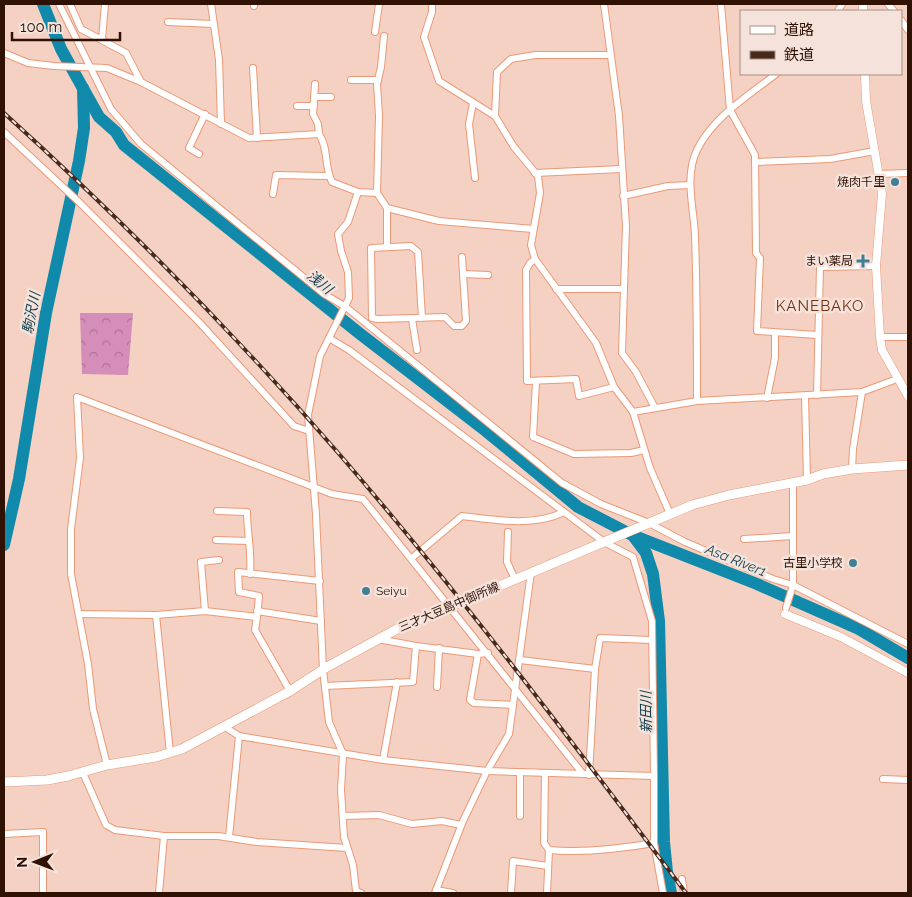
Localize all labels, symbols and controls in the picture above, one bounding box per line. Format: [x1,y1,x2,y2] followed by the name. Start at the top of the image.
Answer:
[12,10,120,42] scale bar
[740,10,902,75] legend
[20,18,62,36] text: 100 m
[784,21,814,39] text: 道路
[784,46,814,64] text: 鉄道
[837,175,885,189] place label: 焼肉千里
[889,176,901,188] marker: 焼肉千里
[805,254,853,268] place label: まい薬局
[857,255,869,267] marker: まい薬局
[304,267,337,298] water label: 浅川
[19,289,43,335] water label: 駒沢川
[776,297,864,315] district label: KANEBAKO
[702,540,769,579] water label: Asa River1
[783,556,843,570] place label: 古里小学校
[847,557,859,569] marker: 古里小学校
[397,579,501,635] street label: 三才大豆島中御所線
[376,584,407,598] place label: Seiyu
[360,585,372,597] marker: Seiyu
[638,689,654,733] water label: 新田川
[10,837,60,887] north arrow
[14,857,30,868] text: N

